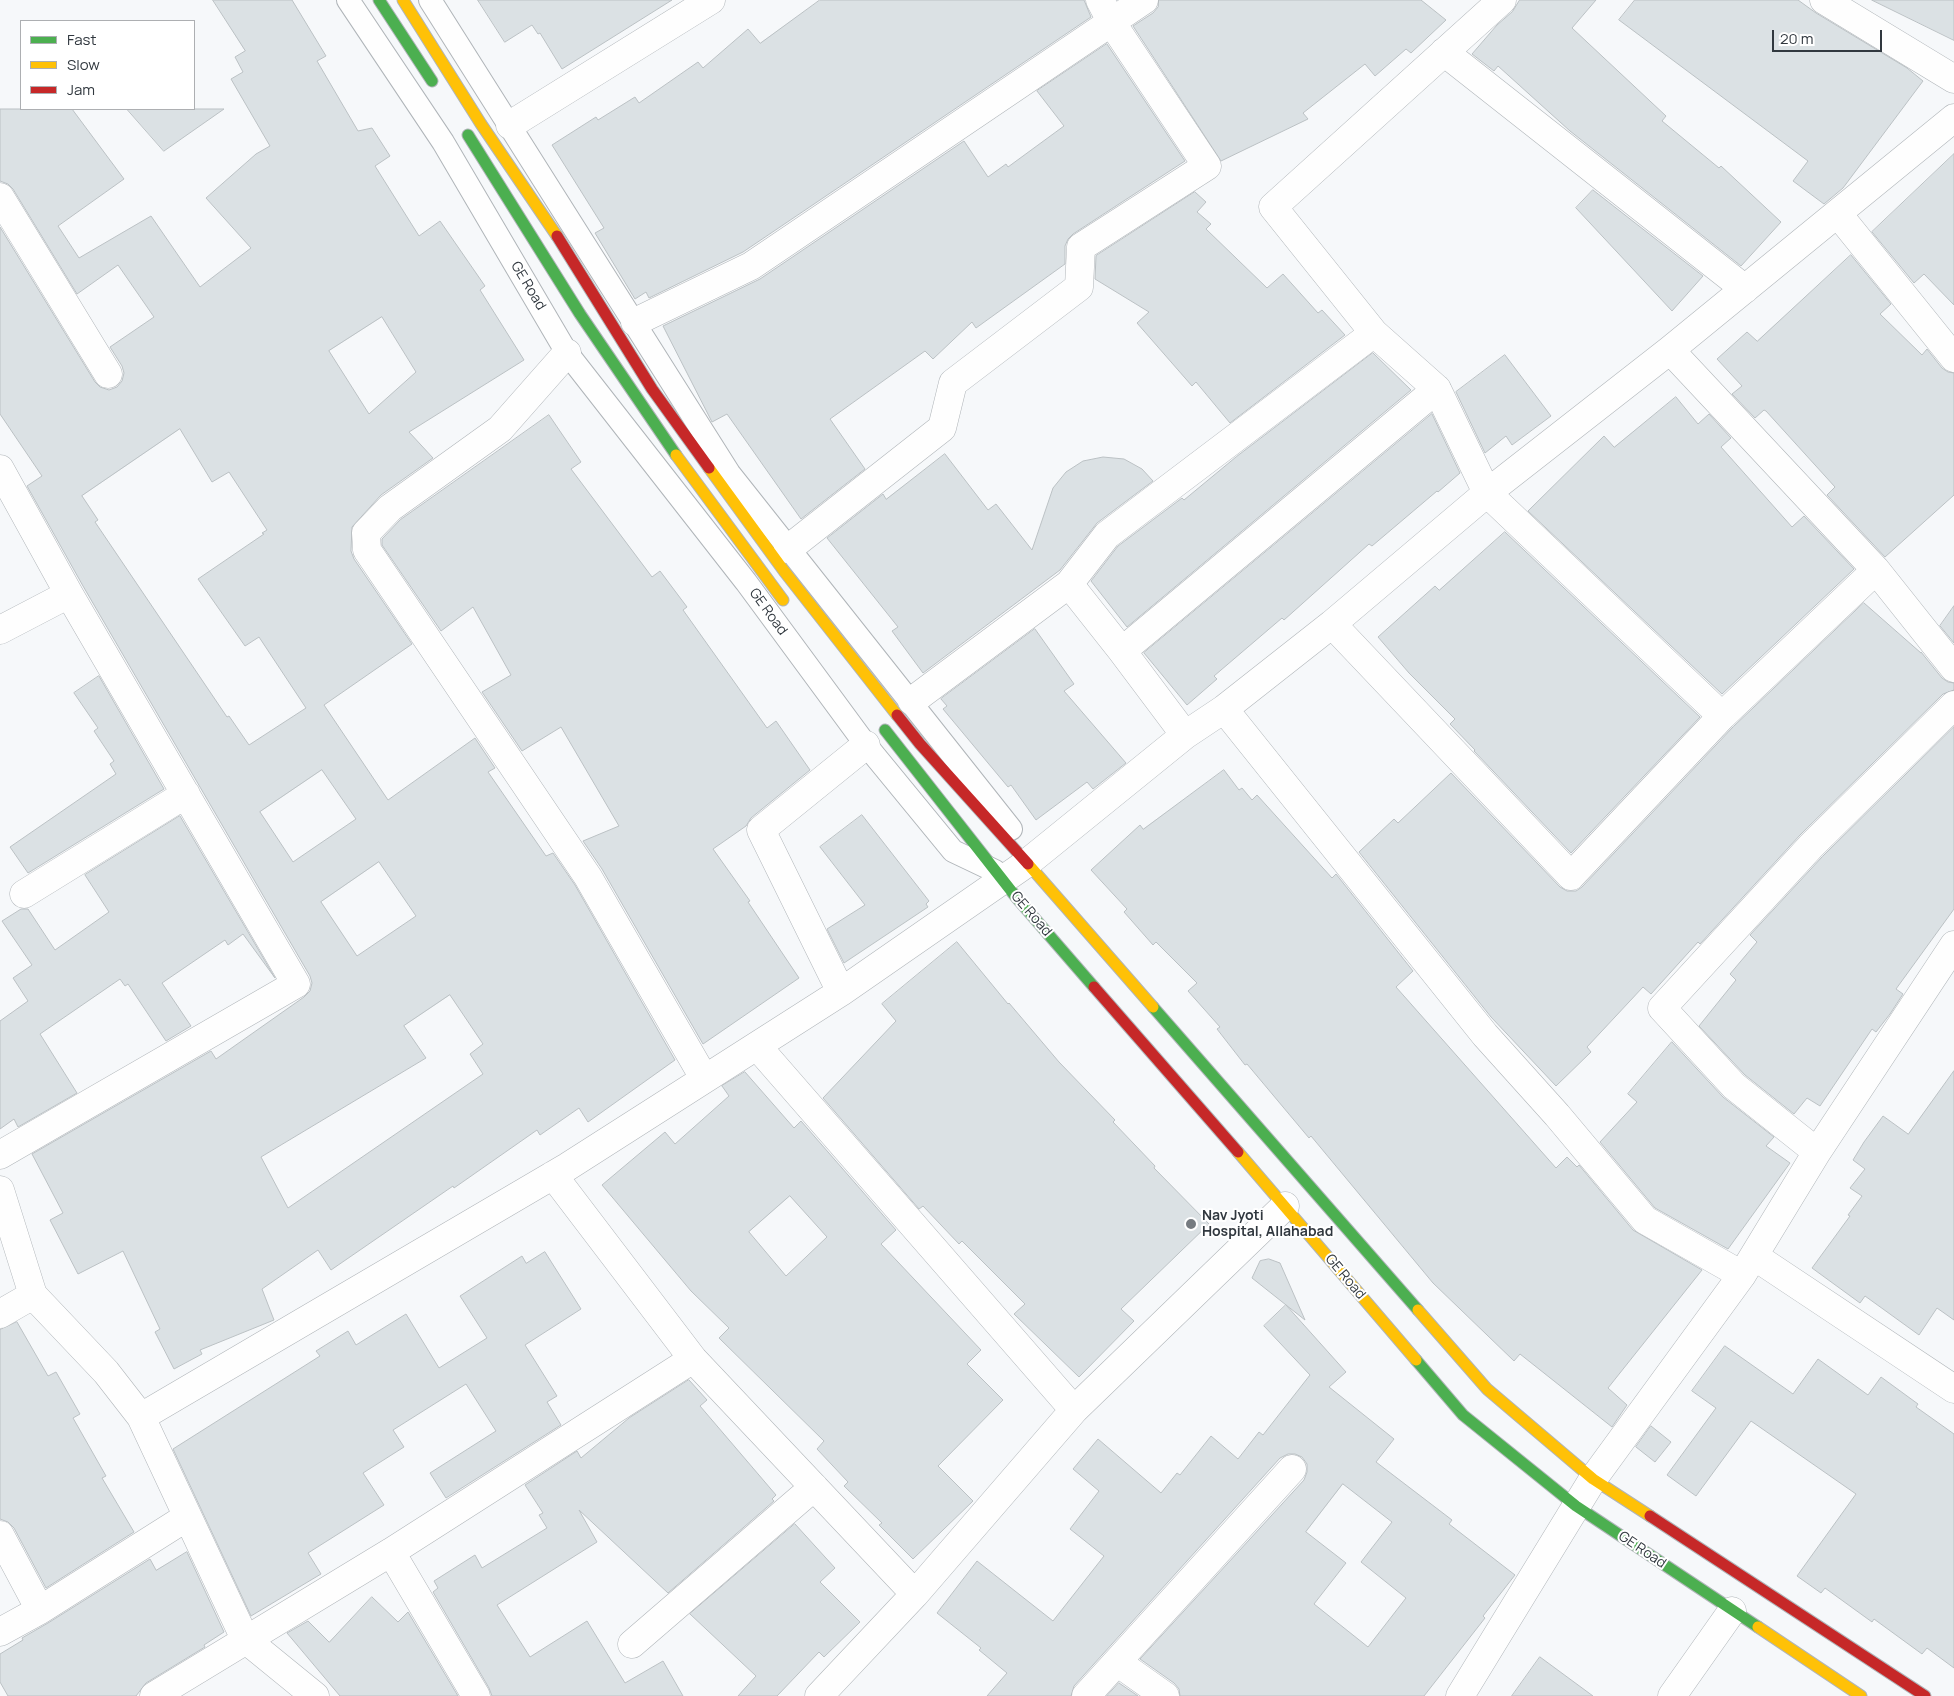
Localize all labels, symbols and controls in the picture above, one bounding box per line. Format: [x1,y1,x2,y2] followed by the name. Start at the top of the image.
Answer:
[20,20,195,110] legend
[1774,20,1884,52] scale bar
[1780,28,1813,49] text: 20 m
[67,29,96,50] text: Fast
[67,54,100,75] text: Slow
[67,79,95,100] text: Jam
[507,259,549,313] street label: GE Road
[745,585,791,639] street label: GE Road
[1007,888,1055,940] street label: GE Road
[1202,1208,1333,1240] place label: Nav Jyoti Hospital, Allahabad
[1184,1217,1198,1231] marker: Nav Jyoti Hospital, Allahabad
[1321,1251,1369,1303] street label: GE Road
[1615,1528,1669,1572] street label: GE Road

